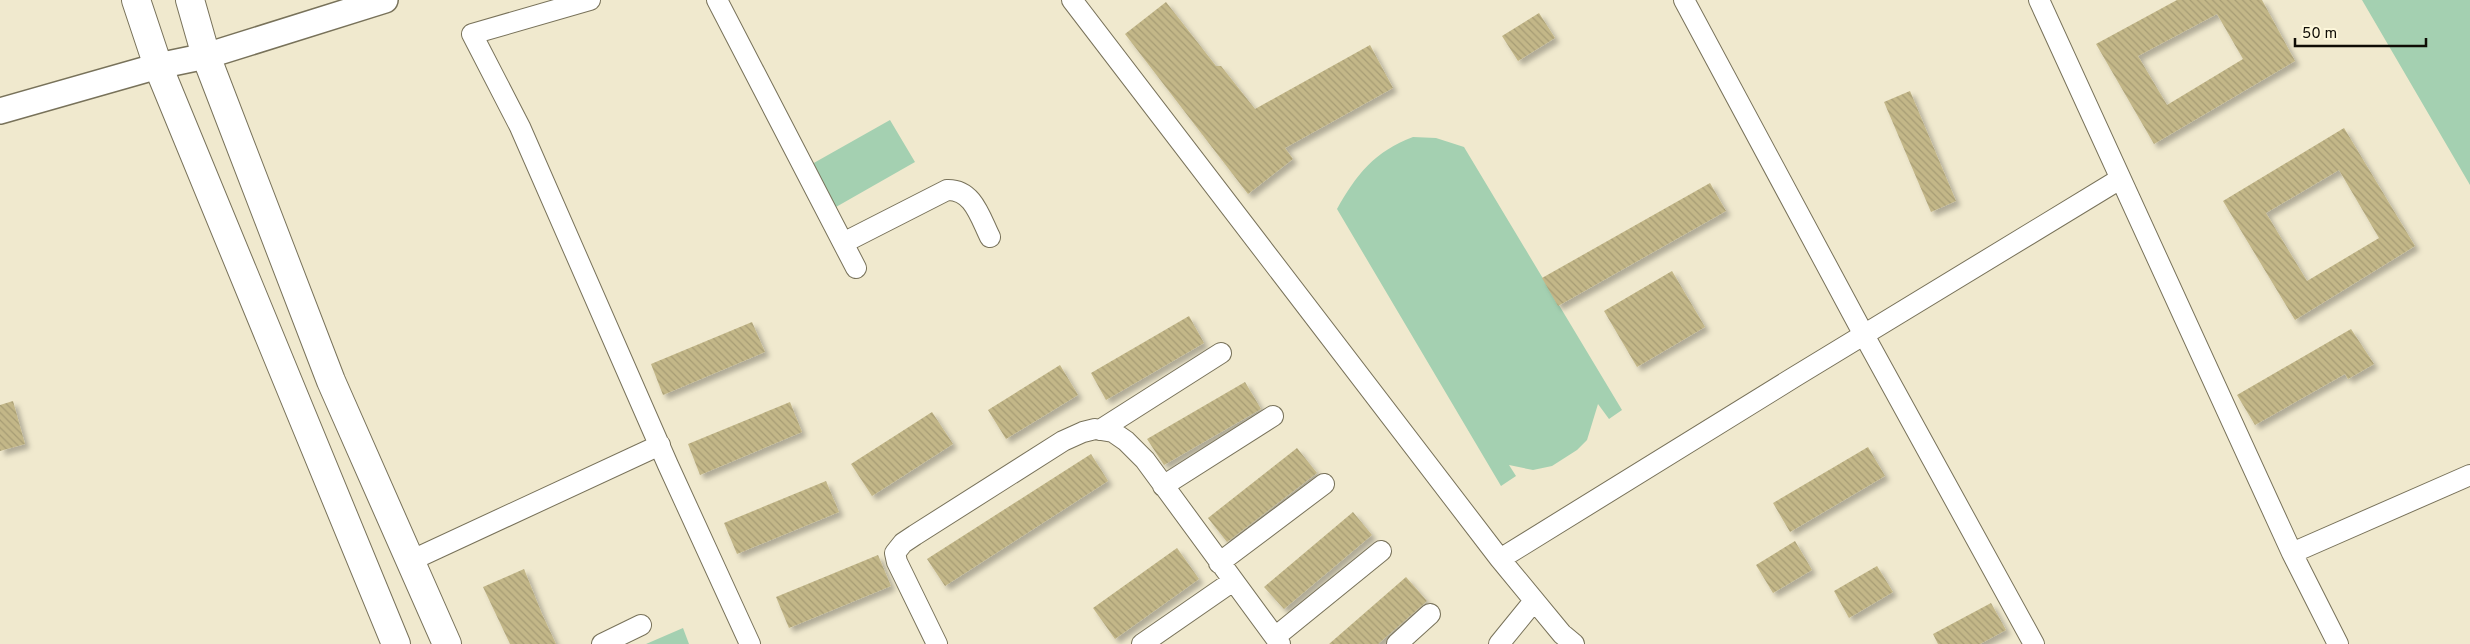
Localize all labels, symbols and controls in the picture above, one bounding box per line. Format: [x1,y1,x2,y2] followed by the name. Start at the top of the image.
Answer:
[2295,15,2426,47] scale bar
[2302,25,2337,44] text: 50 m

